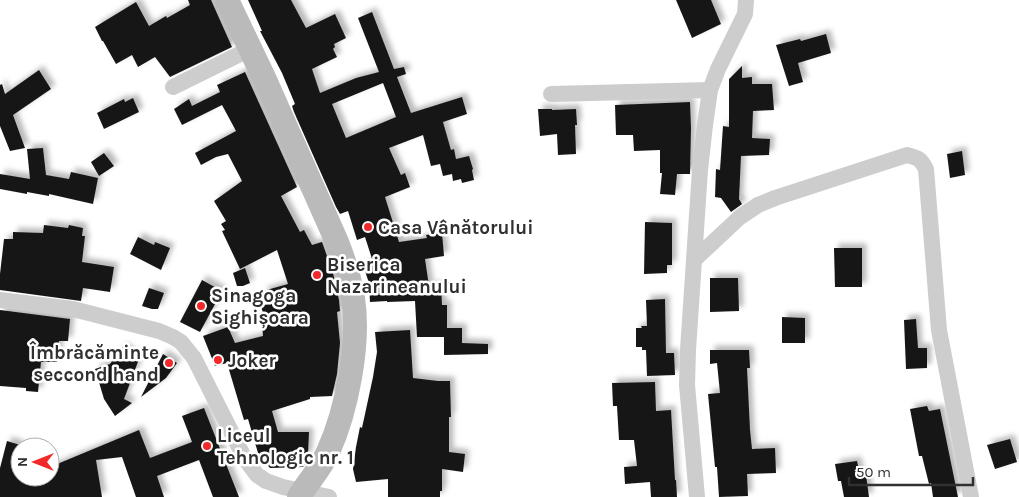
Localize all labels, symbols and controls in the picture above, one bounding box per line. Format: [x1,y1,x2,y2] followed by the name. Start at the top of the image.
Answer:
[378,217,533,239] place label: Casa Vânătorului
[362,221,374,233] marker: Casa Vânătorului
[327,254,467,298] place label: Biserica Nazarineanului
[311,269,323,281] marker: Biserica Nazarineanului
[211,285,309,329] place label: Sinagoga Sighișoara
[195,300,207,312] marker: Sinagoga Sighișoara
[29,340,159,386] place label: Îmbrăcăminte seccond hand
[228,350,276,372] place label: Joker
[212,354,224,366] marker: Joker
[163,357,175,369] marker: Îmbrăcăminte seccond hand
[217,425,354,469] place label: Liceul Tehnologic nr. 1
[10,437,60,487] north arrow
[201,440,213,452] marker: Liceul Tehnologic nr. 1
[849,454,973,486] scale bar
[14,457,31,467] text: N
[856,463,891,481] text: 50 m

